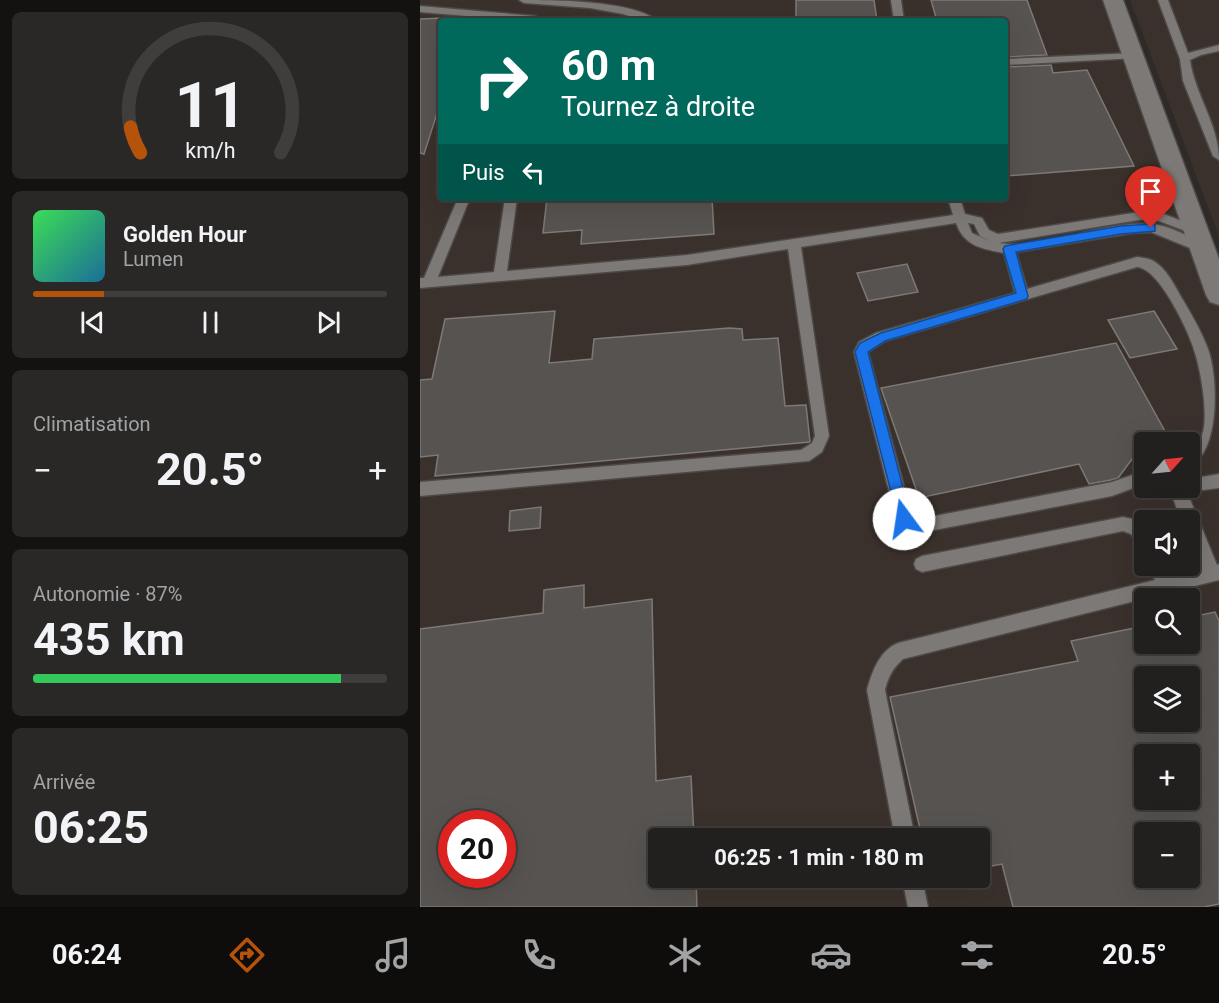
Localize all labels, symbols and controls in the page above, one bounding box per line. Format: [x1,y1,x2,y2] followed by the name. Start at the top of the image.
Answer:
[561,41,656,90] text: 60 m
[462,42,540,120] icon: right
[174,69,246,142] text: 11
[561,91,755,123] text: Tournez à droite
[185,138,235,163] text: km/h
[517,156,550,189] icon: left
[462,160,505,185] text: Puis
[1125,166,1176,228] pin
[1134,175,1167,208] icon: arrive
[123,222,247,247] text: Golden Hour
[123,247,184,271] text: Lumen
[76,306,109,339] icon: previous
[194,306,227,339] icon: pause
[312,306,345,339] icon: next
[33,412,151,436] text: Climatisation
[1134,432,1200,498] north arrow
[1134,432,1200,888] map controls
[156,443,264,496] text: 20.5°
[33,451,52,490] text: −
[368,451,387,490] text: +
[872,487,936,551] position arrow
[1134,510,1200,576] button: sound
[33,582,182,606] text: Autonomie · 87%
[1134,588,1200,654] button: search
[33,613,185,666] text: 435 km
[1134,666,1200,732] button: layers
[1134,744,1200,810] button: +
[33,770,95,794] text: Arrivée
[33,801,149,854] text: 06:25
[438,810,516,888] speed limit sign: 20
[1134,822,1200,888] button: −
[714,845,924,870] text: 06:25 · 1 min · 180 m
[226,934,268,976] icon: directions
[372,934,414,976] icon: music
[518,934,560,976] icon: phone
[664,934,706,976] icon: climate
[810,934,852,976] icon: car
[956,934,998,976] icon: filters
[52,939,122,971] text: 06:24
[1102,939,1167,971] text: 20.5°

